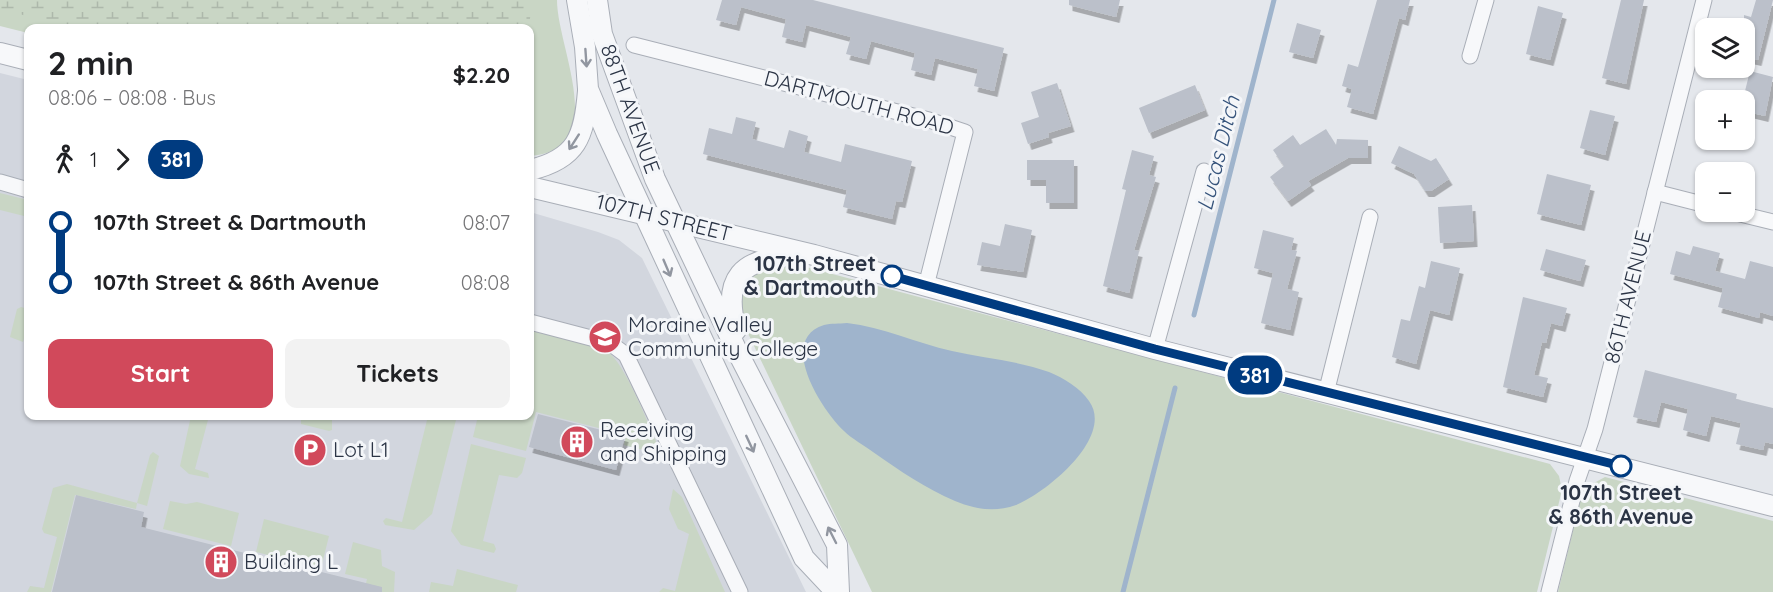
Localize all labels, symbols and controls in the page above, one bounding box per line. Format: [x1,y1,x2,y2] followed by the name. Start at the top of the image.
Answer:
[1695,18,1755,222] map controls
[1695,18,1755,78] button: layers
[595,40,666,177] street label: 88TH AVENUE
[48,42,134,83] text: 2 min
[581,47,592,67] one-way arrow
[453,61,510,89] text: $2.20
[761,64,957,140] street label: DARTMOUTH ROAD
[48,85,216,110] text: 08:06 – 08:08 · Bus
[1695,90,1755,150] button: +
[1190,92,1246,213] water label: Lucas Ditch
[568,133,581,150] one-way arrow
[48,143,81,176] icon: walk
[106,143,139,176] icon: forward
[160,146,191,172] text: 381
[90,147,97,172] text: 1
[1695,162,1755,222] button: −
[594,188,735,246] street label: 107TH STREET
[94,208,366,236] text: 107th Street & Dartmouth
[463,210,510,235] text: 08:07
[1598,228,1656,366] street label: 86TH AVENUE
[744,250,876,300] place label: 107th Street & Dartmouth
[662,258,673,276] one-way arrow
[881,265,903,287] marker: 107th Street & Dartmouth
[94,268,379,296] text: 107th Street & 86th Avenue
[461,270,510,295] text: 08:08
[628,311,818,361] place label: Moraine Valley Community College
[587,319,623,355] school or university icon: Moraine Valley Community College
[48,339,273,408] button: Start
[285,339,510,408] button: Tickets
[1220,356,1290,394] line badge: 381
[1240,362,1270,388] text: 381
[600,416,727,466] place label: Receiving and Shipping
[559,424,595,460] building icon: Receiving and Shipping
[292,432,328,468] parking icon: Lot L1
[745,434,757,452] one-way arrow
[333,436,389,462] place label: Lot L1
[1610,455,1632,477] marker: 107th Street & 86th Avenue
[1549,479,1693,529] place label: 107th Street & 86th Avenue
[826,526,838,544] one-way arrow
[203,544,239,580] building icon: Building L
[244,548,338,574] place label: Building L

